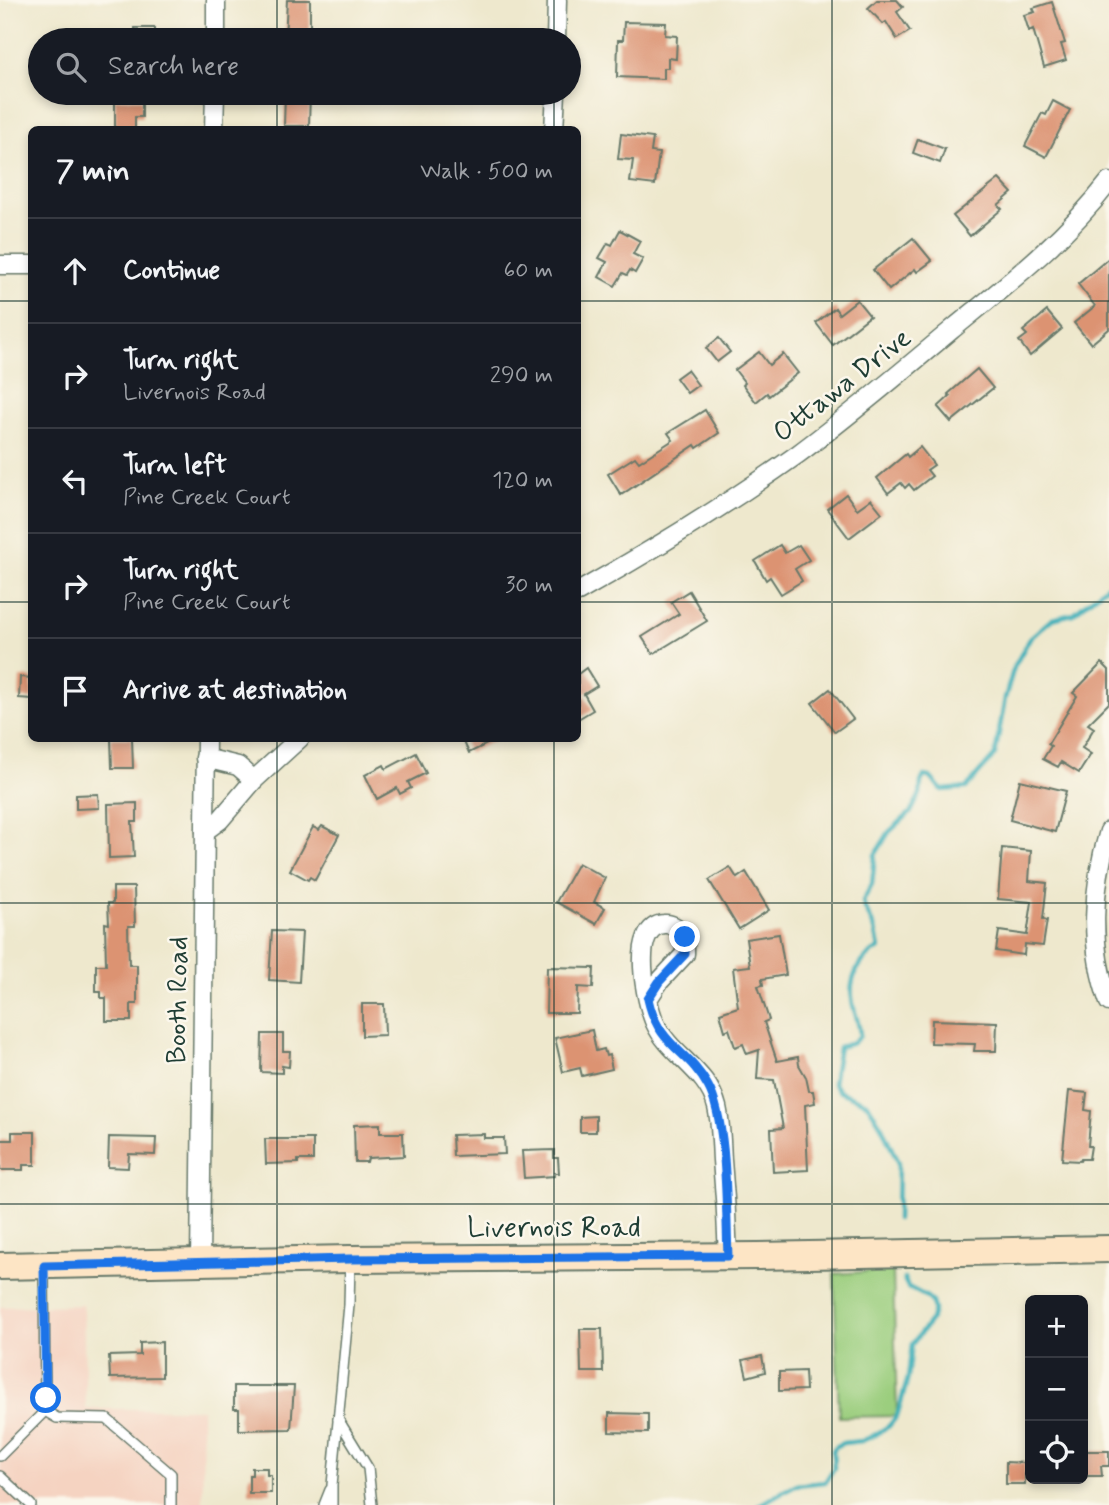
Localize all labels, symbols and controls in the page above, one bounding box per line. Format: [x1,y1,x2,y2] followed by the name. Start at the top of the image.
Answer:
[28,28,581,105] search box
[52,48,90,86] icon: search
[108,50,239,84] text: Search here
[56,152,130,191] text: 7 min
[420,157,553,187] text: Walk · 500 m
[56,252,94,290] icon: ahead
[123,254,220,288] text: Continue
[504,256,553,286] text: 60 m
[766,320,919,452] street label: Ottawa Drive
[123,344,239,378] text: Turn right
[56,357,94,395] icon: right
[490,361,553,391] text: 290 m
[123,378,266,408] text: Livernois Road
[123,449,227,483] text: Turn left
[56,462,94,500] icon: left
[492,466,553,496] text: 120 m
[123,483,291,513] text: Pine Creek Court
[123,554,239,588] text: Turn right
[56,567,94,605] icon: right
[505,571,553,601] text: 30 m
[123,588,291,618] text: Pine Creek Court
[56,672,94,710] icon: arrive
[123,674,347,708] text: Arrive at destination
[669,921,700,952] route end
[159,936,198,1064] street label: Booth Road
[467,1210,641,1247] street label: Livernois Road
[1025,1295,1088,1484] map controls
[1025,1295,1088,1358] button: +
[1025,1358,1088,1421] button: −
[30,1382,61,1413] route start
[1025,1421,1088,1484] button: locate

